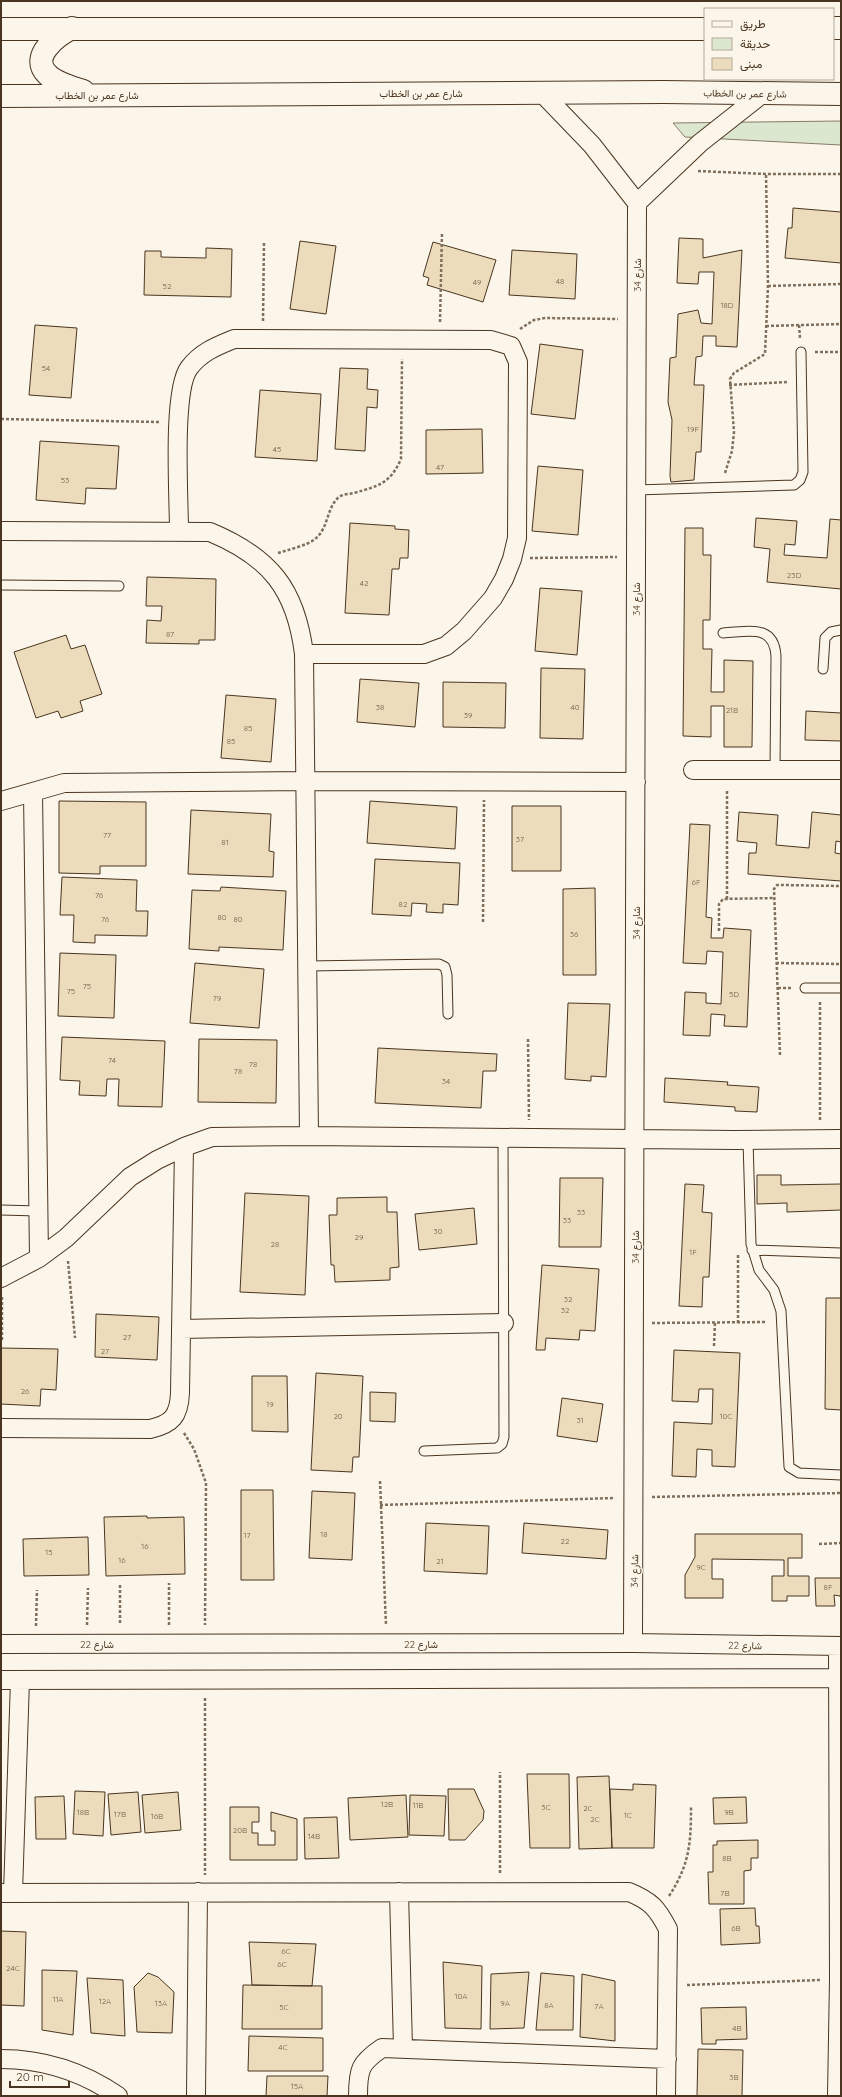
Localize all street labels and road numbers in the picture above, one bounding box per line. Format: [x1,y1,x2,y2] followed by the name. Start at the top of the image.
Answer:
[703,86,787,101] street label: شارع عمر بن الخطاب
[379,87,463,100] street label: شارع عمر بن الخطاب
[55,89,139,102] street label: شارع عمر بن الخطاب
[631,258,644,292] street label: شارع 34
[630,582,643,616] street label: شارع 34
[630,906,643,940] street label: شارع 34
[629,1230,642,1264] street label: شارع 34
[628,1554,641,1588] street label: شارع 34
[80,1638,114,1651] street label: شارع 22
[404,1638,438,1651] street label: شارع 22
[728,1639,762,1652] street label: شارع 22

